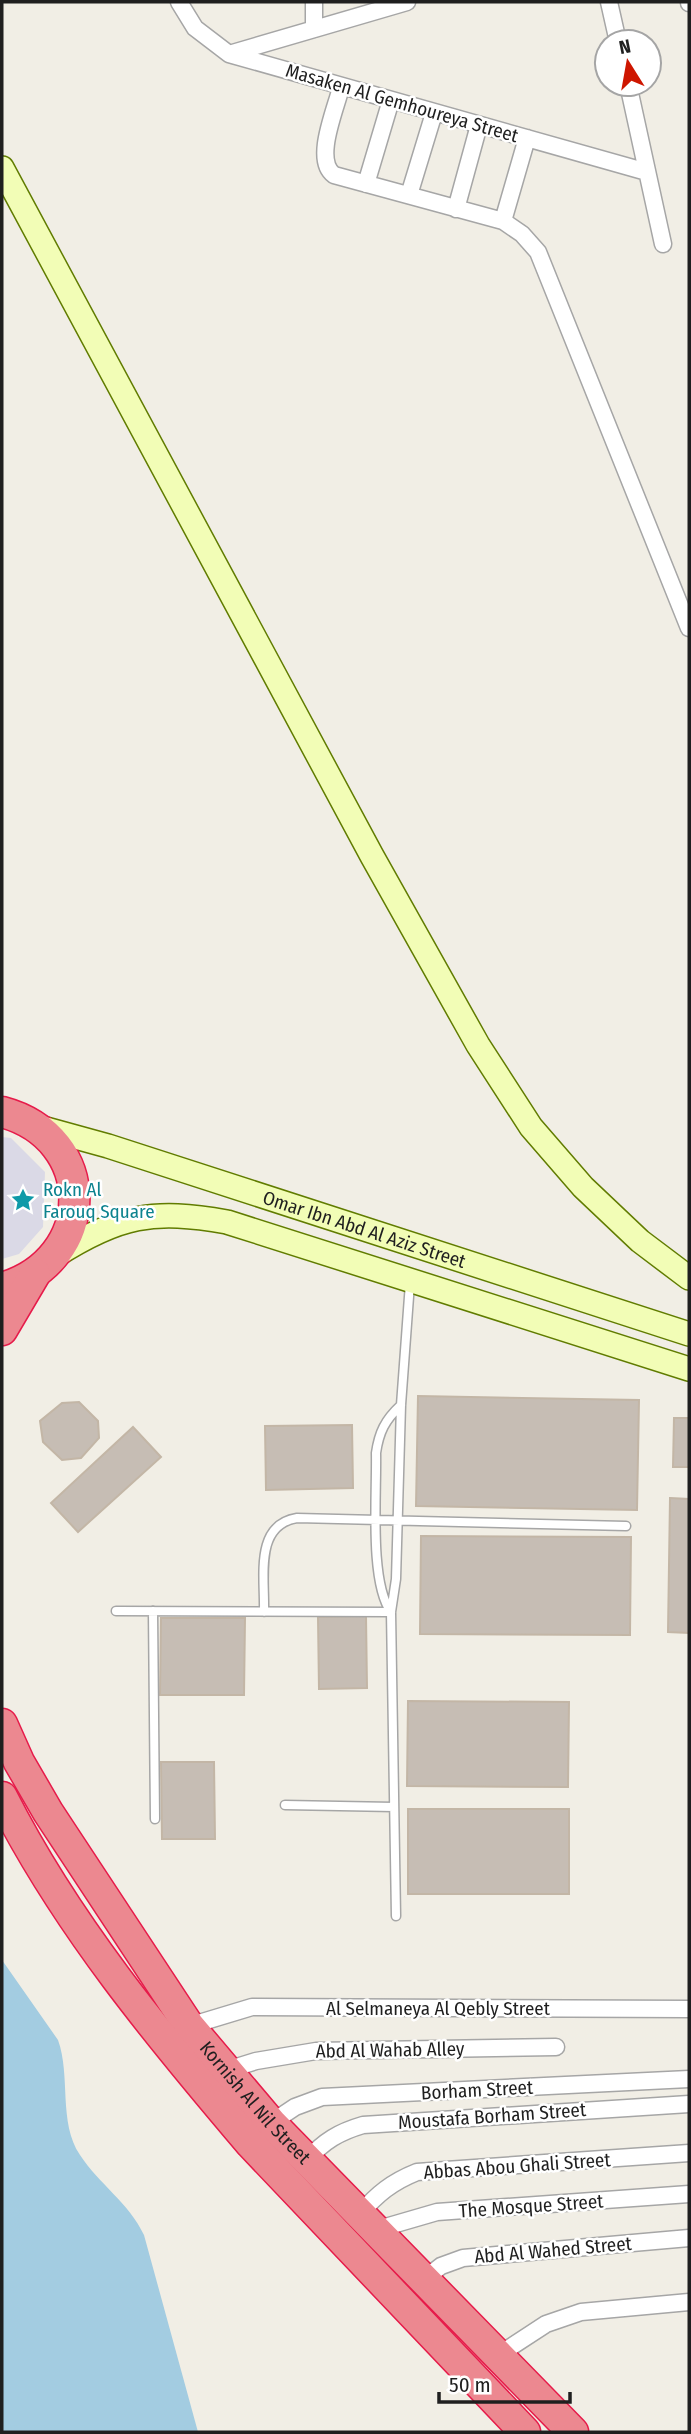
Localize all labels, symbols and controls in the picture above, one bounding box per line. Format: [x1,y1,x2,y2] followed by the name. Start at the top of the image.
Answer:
[593,28,663,98] north arrow
[617,34,633,59] text: N
[283,59,522,147] street label: Masaken Al Gemhoureya Street
[43,1178,155,1223] place label: Rokn Al Farouq Square
[260,1185,469,1273] street label: Omar Ibn Abd Al Aziz Street
[9,1186,37,1214] place icon: Rokn Al Farouq Square
[326,1997,551,2020] street label: Al Selmaneya Al Qebly Street
[195,2036,316,2169] street label: Kornish Al Nil Street
[315,2037,465,2063] street label: Abd Al Wahab Alley
[420,2076,534,2104] street label: Borham Street
[397,2098,587,2134] street label: Moustafa Borham Street
[423,2148,612,2184] street label: Abbas Abou Ghali Street
[458,2189,605,2223] street label: The Mosque Street
[473,2232,633,2268] street label: Abd Al Wahed Street
[439,2360,570,2404] scale bar
[449,2372,491,2398] text: 50 m

